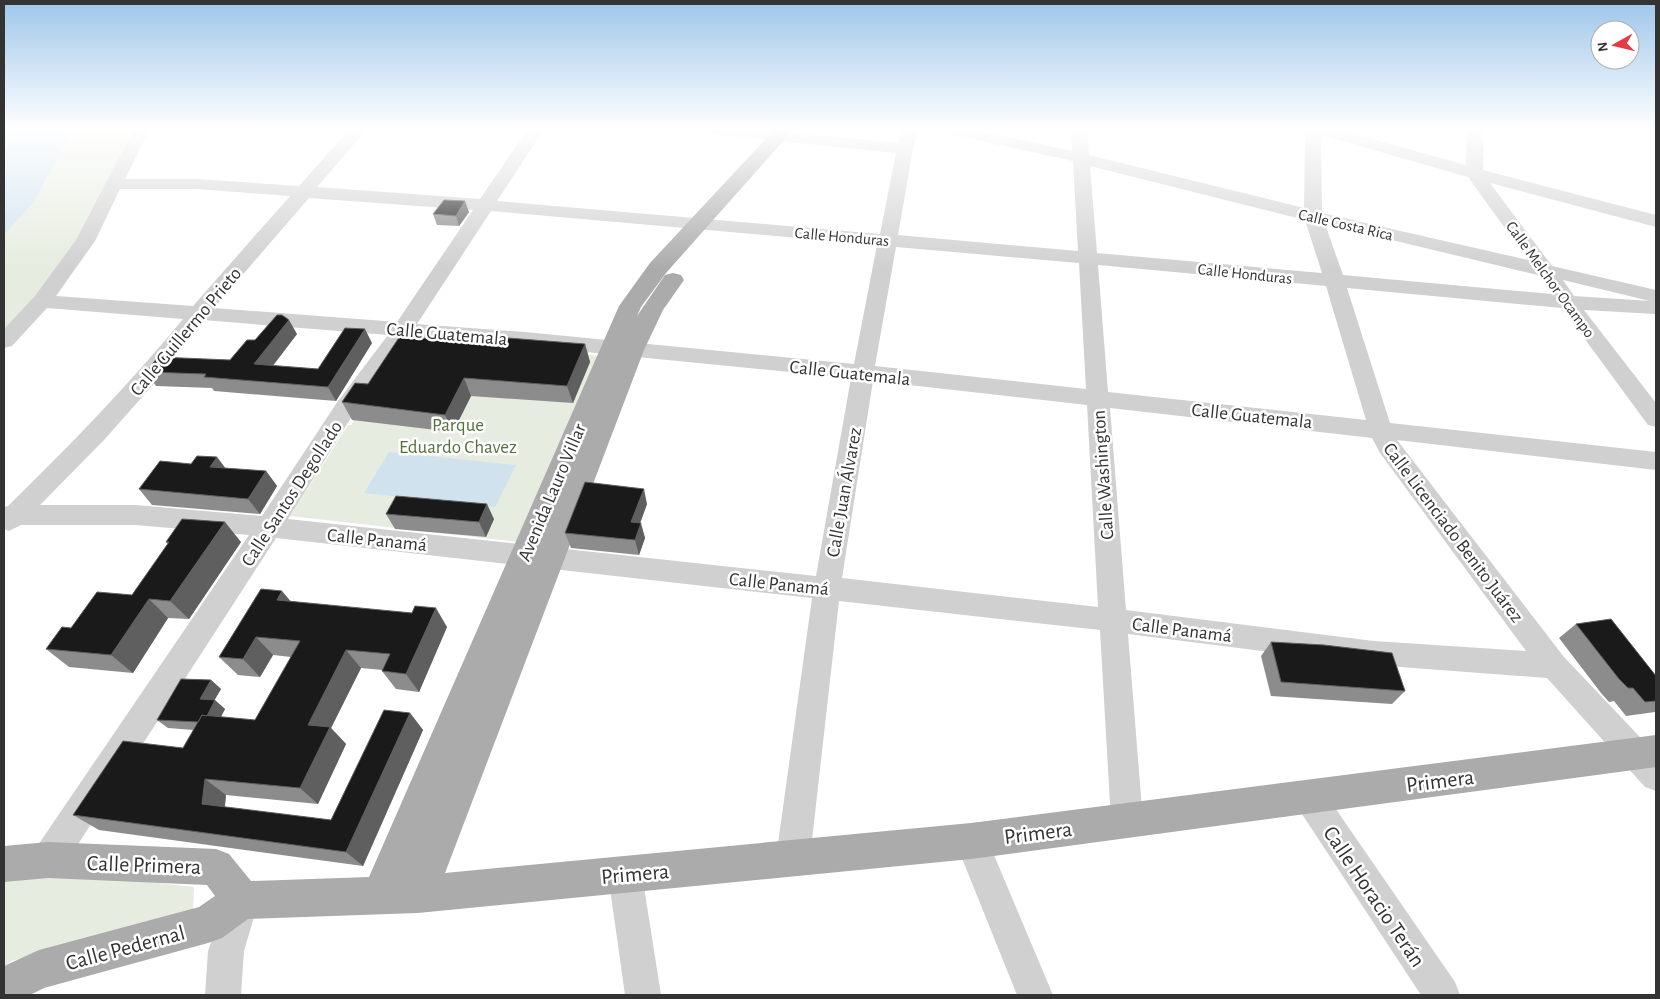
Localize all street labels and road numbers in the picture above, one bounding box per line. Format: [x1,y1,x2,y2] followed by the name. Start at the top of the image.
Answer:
[1297,206,1395,244] street label: Calle Costa Rica
[1503,218,1598,341] street label: Calle Melchor Ocampo
[794,225,890,249] street label: Calle Honduras
[1197,261,1293,287] street label: Calle Honduras
[127,264,245,400] street label: Calle Guillermo Prieto
[386,320,508,349] street label: Calle Guatemala
[788,358,911,389] street label: Calle Guatemala
[1190,401,1313,432] street label: Calle Guatemala
[1089,409,1118,540] street label: Calle Washington
[238,418,346,570] street label: Calle Santos Degollado
[515,421,590,564] street label: Avenida Lauro Villar
[822,425,865,559] street label: Calle Juan Álvarez
[1379,440,1527,626] street label: Calle Licenciado Benito Juárez
[326,526,428,555] street label: Calle Panamá
[728,570,830,599] street label: Calle Panamá
[1131,615,1233,646] street label: Calle Panamá
[1405,766,1475,796] street label: Primera
[1003,818,1073,848] street label: Primera
[1319,822,1429,971] street label: Calle Horacio Terán
[86,852,202,878] street label: Calle Primera
[600,860,670,888] street label: Primera
[63,921,187,974] street label: Calle Pedernal

